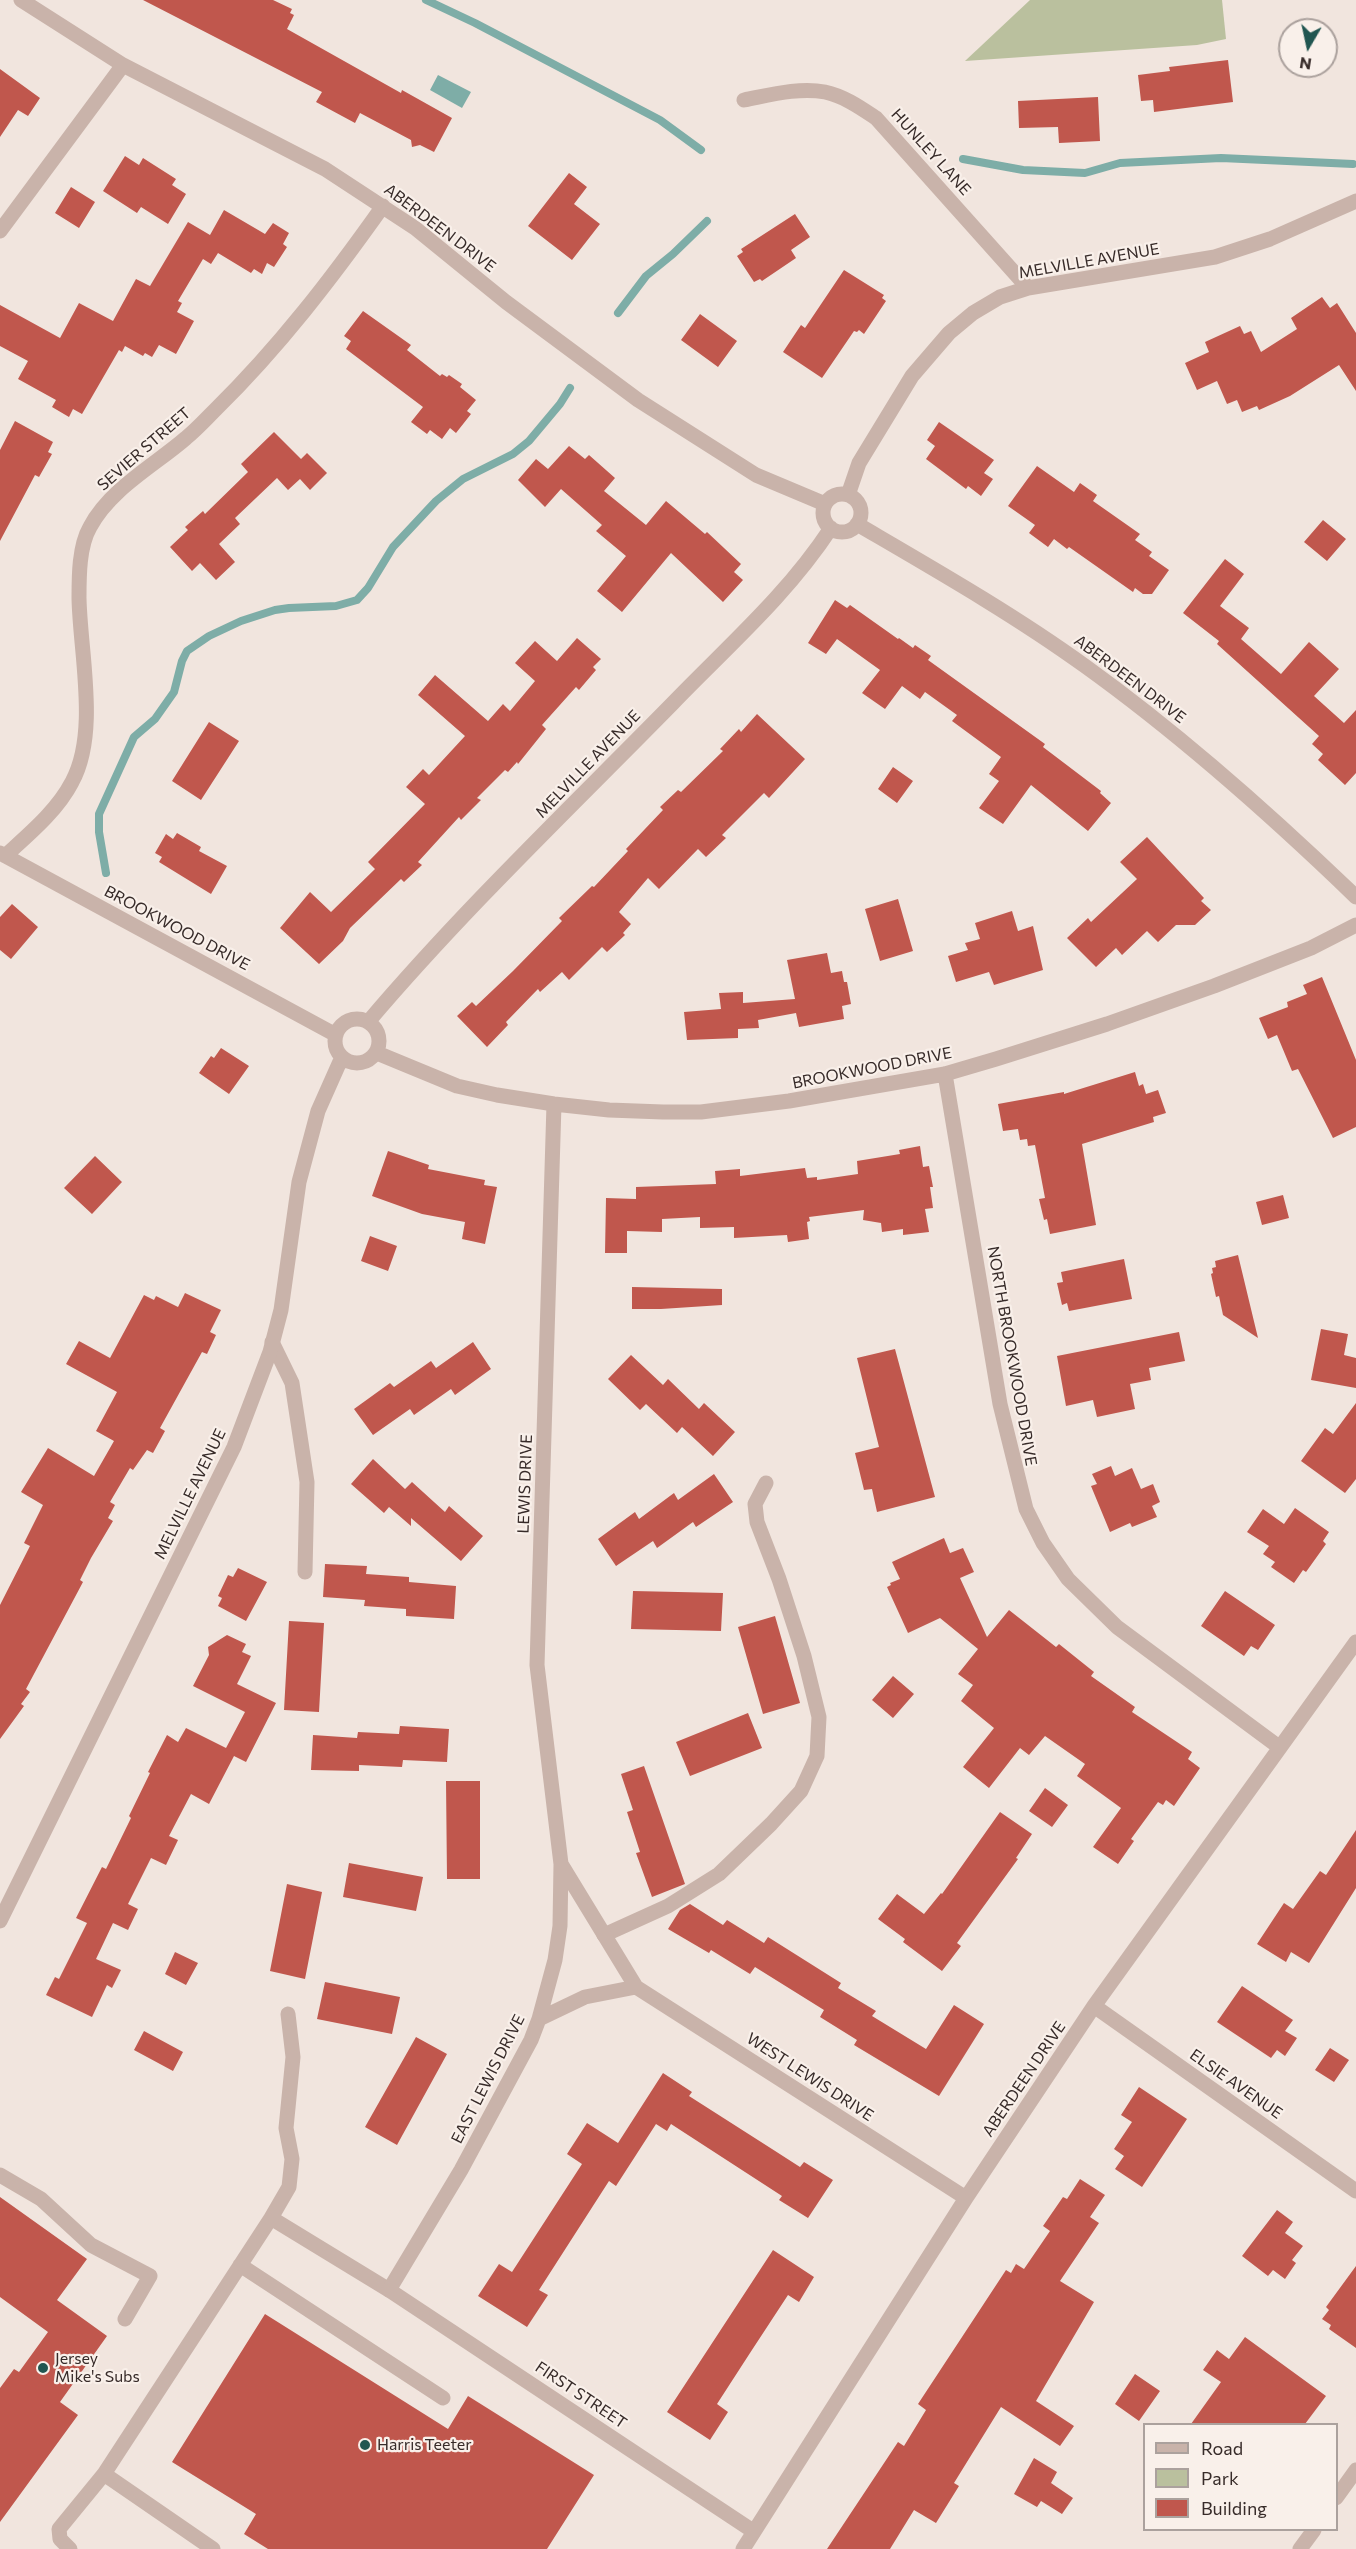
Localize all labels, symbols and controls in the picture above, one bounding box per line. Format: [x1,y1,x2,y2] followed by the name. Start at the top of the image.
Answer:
[1278,18,1338,78] north arrow
[1298,54,1313,75] text: N
[887,105,975,199] street label: HUNLEY LANE
[380,180,500,276] street label: ABERDEEN DRIVE
[1017,239,1161,283] street label: MELVILLE AVENUE
[94,403,194,495] street label: SEVIER STREET
[1070,631,1190,727] street label: ABERDEEN DRIVE
[532,706,644,822] street label: MELVILLE AVENUE
[101,881,253,975] street label: BROOKWOOD DRIVE
[791,1043,953,1093] street label: BROOKWOOD DRIVE
[983,1245,1041,1467] street label: NORTH BROOKWOOD DRIVE
[150,1426,230,1562] street label: MELVILLE AVENUE
[514,1434,536,1534] street label: LEWIS DRIVE
[447,2011,529,2147] street label: EAST LEWIS DRIVE
[978,2018,1070,2140] street label: ABERDEEN DRIVE
[743,2029,877,2125] street label: WEST LEWIS DRIVE
[1186,2045,1286,2123] street label: ELSIE AVENUE
[55,2349,140,2387] place label: Jersey Mike's Subs
[532,2357,630,2433] street label: FIRST STREET
[36,2361,50,2375] marker: Jersey Mike's Subs
[1143,2423,1338,2531] legend
[377,2435,472,2455] place label: Harris Teeter
[1201,2437,1243,2459] text: Road
[358,2438,372,2452] marker: Harris Teeter
[1201,2467,1239,2489] text: Park
[1201,2497,1267,2519] text: Building

